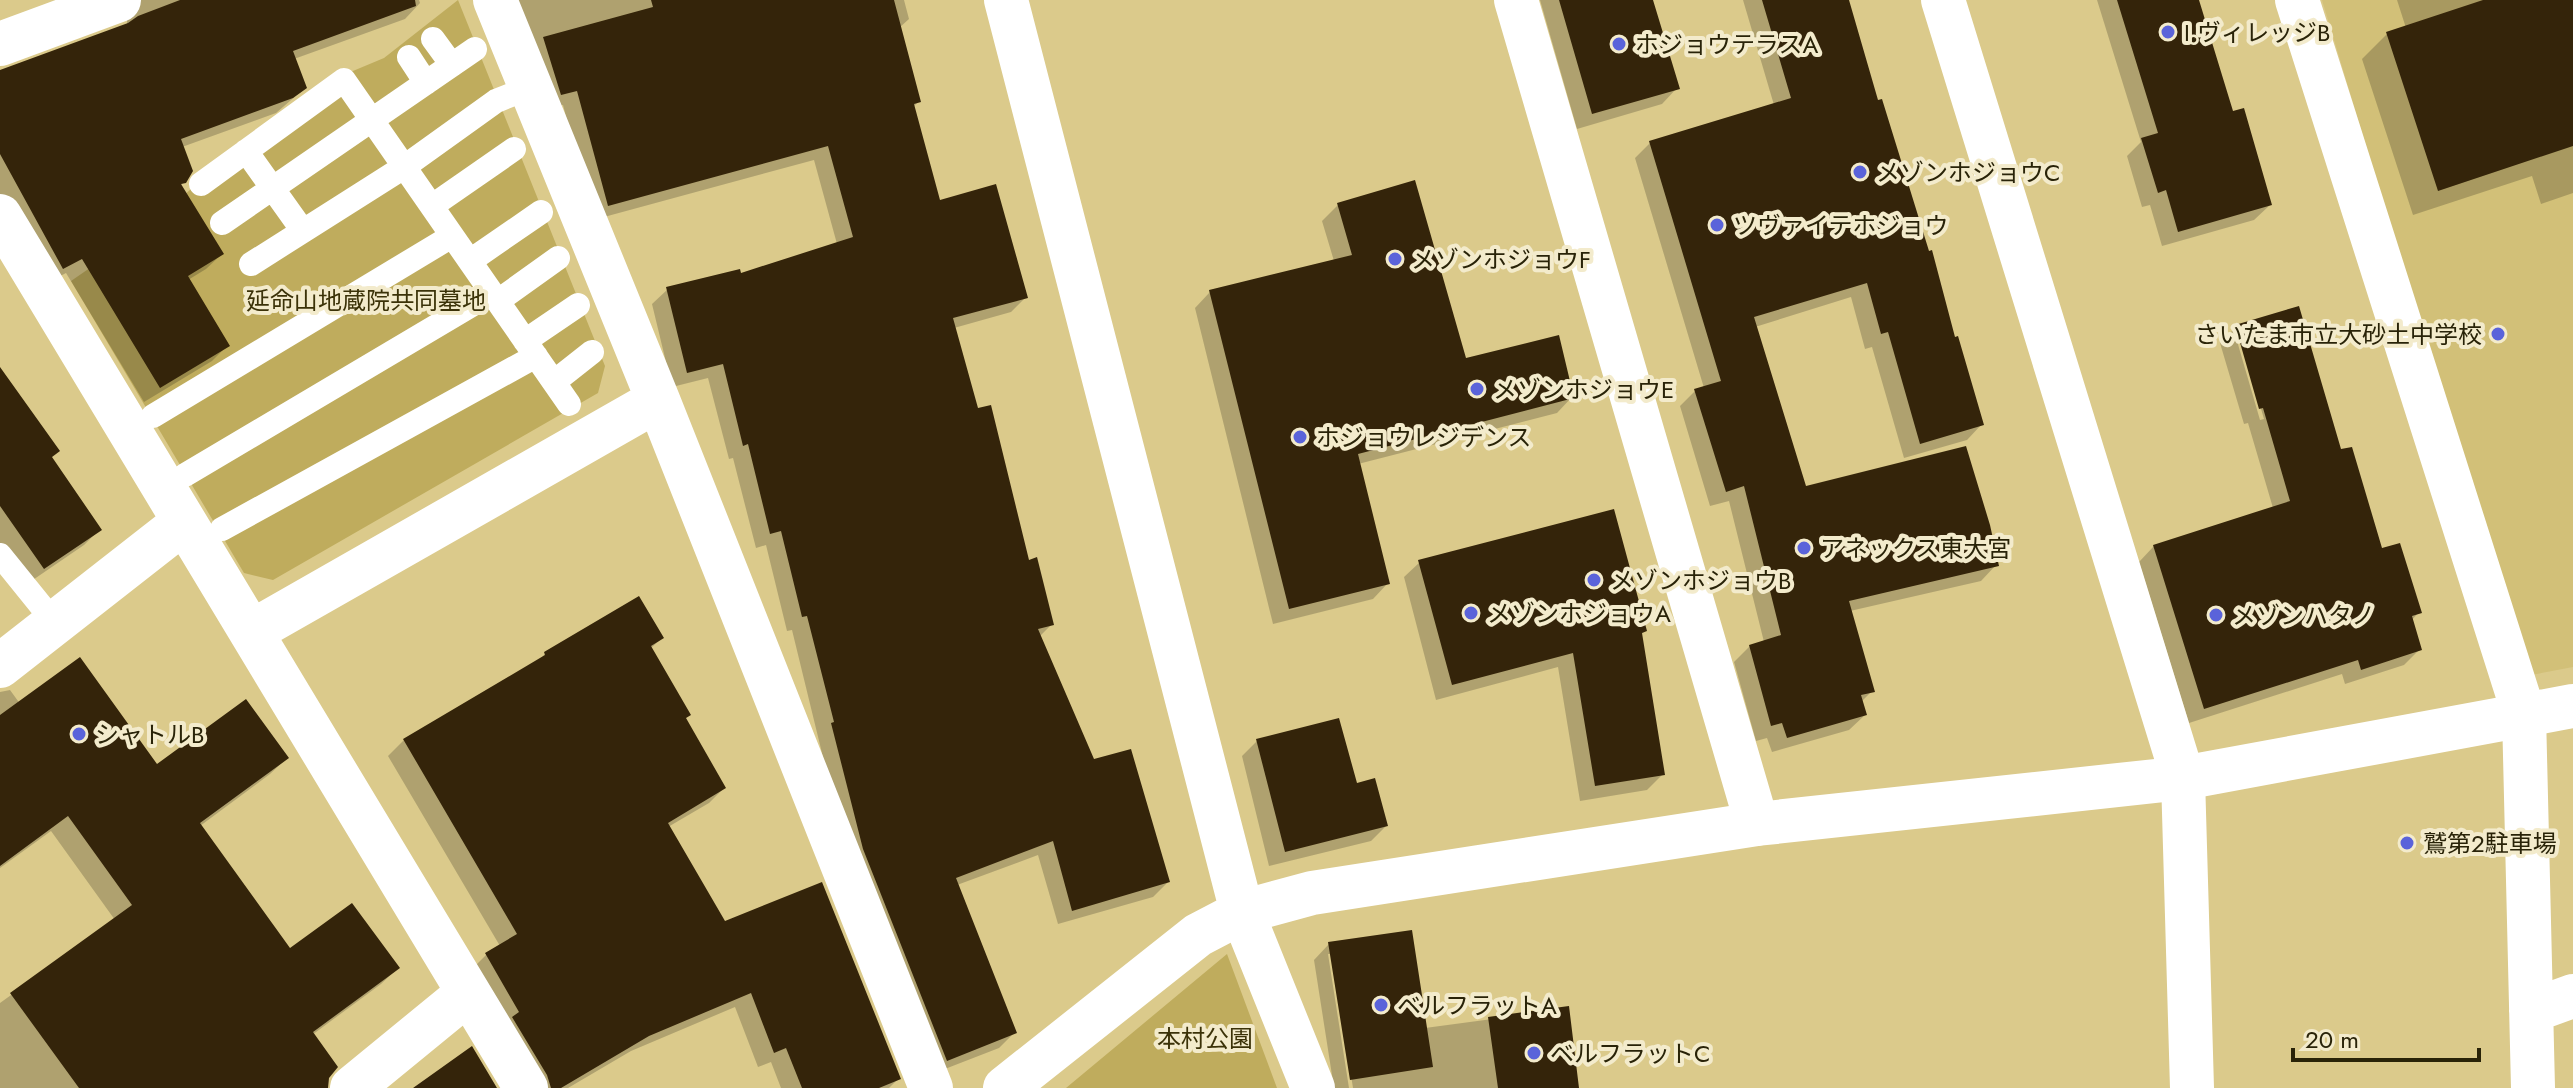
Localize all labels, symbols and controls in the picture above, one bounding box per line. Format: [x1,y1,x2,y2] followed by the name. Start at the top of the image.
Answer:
[2184,15,2330,50] place label: I.ヴィレッジB
[2159,23,2177,41] marker: I.ヴィレッジB
[1635,27,1819,62] place label: ホジョウテラスA
[1610,35,1628,53] marker: ホジョウテラスA
[1876,155,2060,190] place label: メゾンホジョウC
[1851,163,1869,181] marker: メゾンホジョウC
[1733,208,1949,243] place label: ツヴァイテホジョウ
[1708,216,1726,234] marker: ツヴァイテホジョウ
[1411,242,1591,277] place label: メゾンホジョウF
[1386,250,1404,268] marker: メゾンホジョウF
[246,283,486,318] park label: 延命山地蔵院共同墓地
[2195,317,2482,352] place label: さいたま市立大砂土中学校
[2489,325,2507,343] marker: さいたま市立大砂土中学校
[1493,372,1674,407] place label: メゾンホジョウE
[1468,380,1486,398] marker: メゾンホジョウE
[1316,420,1532,455] place label: ホジョウレジデンス
[1291,428,1309,446] marker: ホジョウレジデンス
[1820,531,2011,566] place label: アネックス東大宮
[1795,539,1813,557] marker: アネックス東大宮
[1610,563,1791,598] place label: メゾンホジョウB
[1585,571,1603,589] marker: メゾンホジョウB
[1487,596,1671,631] place label: メゾンホジョウA
[2232,598,2375,633] place label: メゾンハタノ
[1462,604,1480,622] marker: メゾンホジョウA
[2207,606,2225,624] marker: メゾンハタノ
[95,717,204,752] place label: シャトルB
[70,725,88,743] marker: シャトルB
[2423,826,2557,861] place label: 鷲第2駐車場
[2398,834,2416,852] marker: 鷲第2駐車場
[1397,988,1557,1023] place label: ベルフラットA
[1372,996,1390,1014] marker: ベルフラットA
[2293,1012,2479,1062] scale bar
[1157,1021,1253,1056] park label: 本村公園
[2305,1022,2359,1057] text: 20 m
[1550,1036,1710,1071] place label: ベルフラットC
[1525,1044,1543,1062] marker: ベルフラットC

